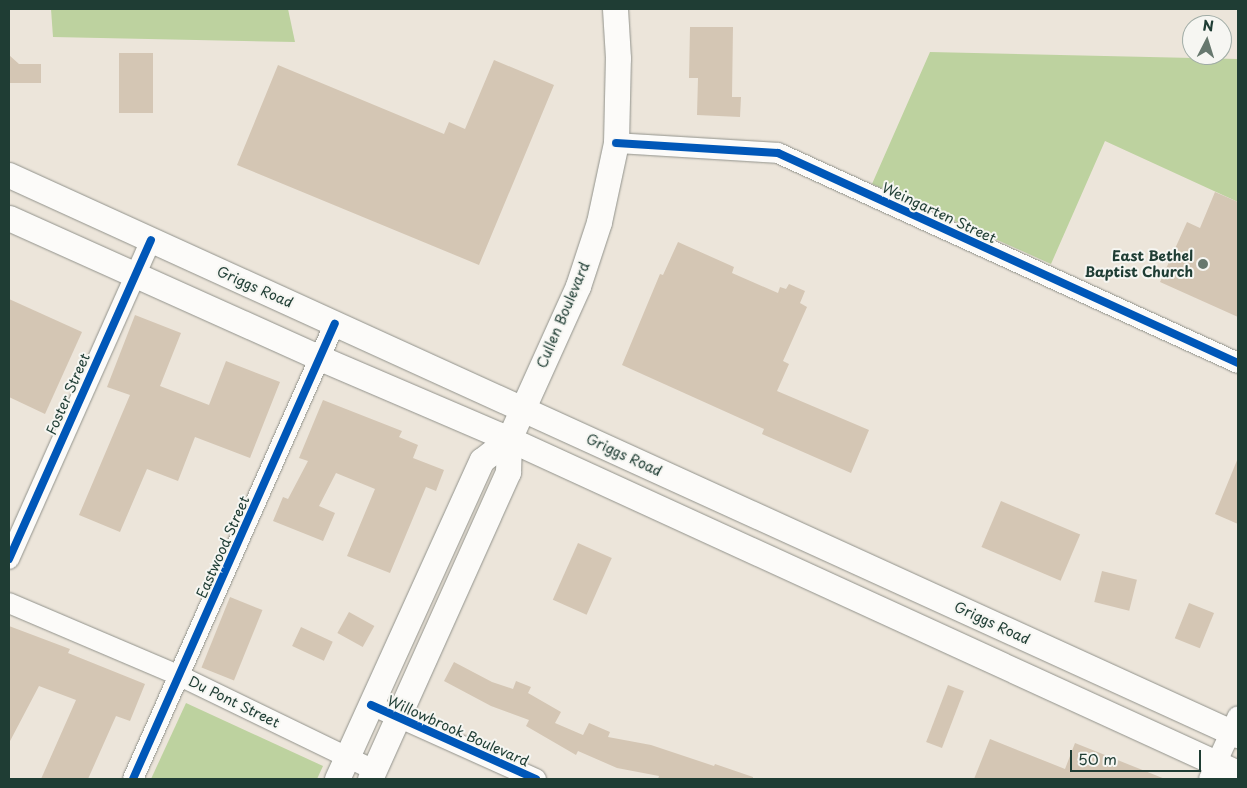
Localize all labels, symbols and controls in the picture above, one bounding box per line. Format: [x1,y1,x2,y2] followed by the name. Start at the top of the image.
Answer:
[1182,15,1232,65] north arrow
[1202,15,1215,36] text: N
[879,179,999,247] street label: Weingarten Street
[1084,248,1193,280] place label: East Bethel Baptist Church
[1197,258,1209,270] marker: East Bethel Baptist Church
[533,259,593,371] street label: Cullen Boulevard
[214,263,296,311] street label: Griggs Road
[42,350,94,438] street label: Foster Street
[583,430,665,480] street label: Griggs Road
[193,493,253,601] street label: Eastwood Street
[951,598,1033,648] street label: Griggs Road
[185,673,283,731] street label: Du Pont Street
[384,692,532,770] street label: Willowbrook Boulevard
[1072,740,1203,772] scale bar
[1078,747,1117,770] text: 50 m

